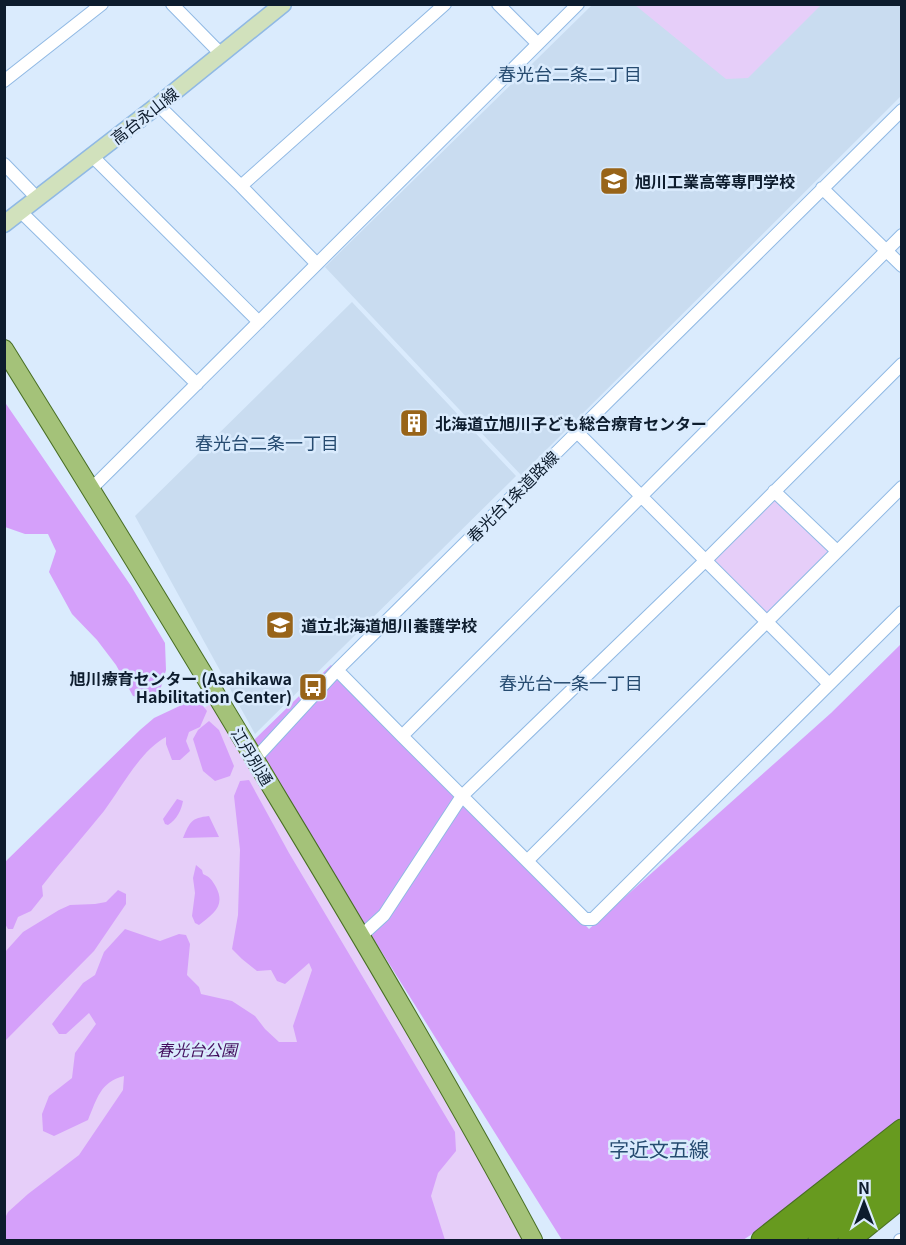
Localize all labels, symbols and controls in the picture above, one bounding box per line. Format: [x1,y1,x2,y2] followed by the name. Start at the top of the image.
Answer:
[498,60,642,86] district label: 春光台二条二丁目
[105,81,183,149] street label: 高台永山線
[598,165,630,197] school or university icon: 旭川工業高等専門学校
[635,169,795,193] place label: 旭川工業高等専門学校
[398,407,430,439] building icon: 北海道立旭川子ども総合療育センター
[435,411,707,435] place label: 北海道立旭川子ども総合療育センター
[195,429,339,455] district label: 春光台二条一丁目
[461,445,563,547] street label: 春光台1条道路線
[264,609,296,641] school or university icon: 道立北海道旭川養護学校
[301,613,477,637] place label: 道立北海道旭川養護学校
[70,666,292,708] place label: 旭川療育センター (Asahikawa Habilitation Center)
[499,669,643,695] district label: 春光台一条一丁目
[297,671,329,703] bus stop icon: 旭川療育センター (Asahikawa Habilitation Center)
[226,722,280,790] street label: 江丹別通
[157,1037,239,1061] park label: 春光台公園
[609,1134,709,1163] district label: 字近文五線
[834,1173,894,1233] north arrow
[858,1175,870,1199] text: N

